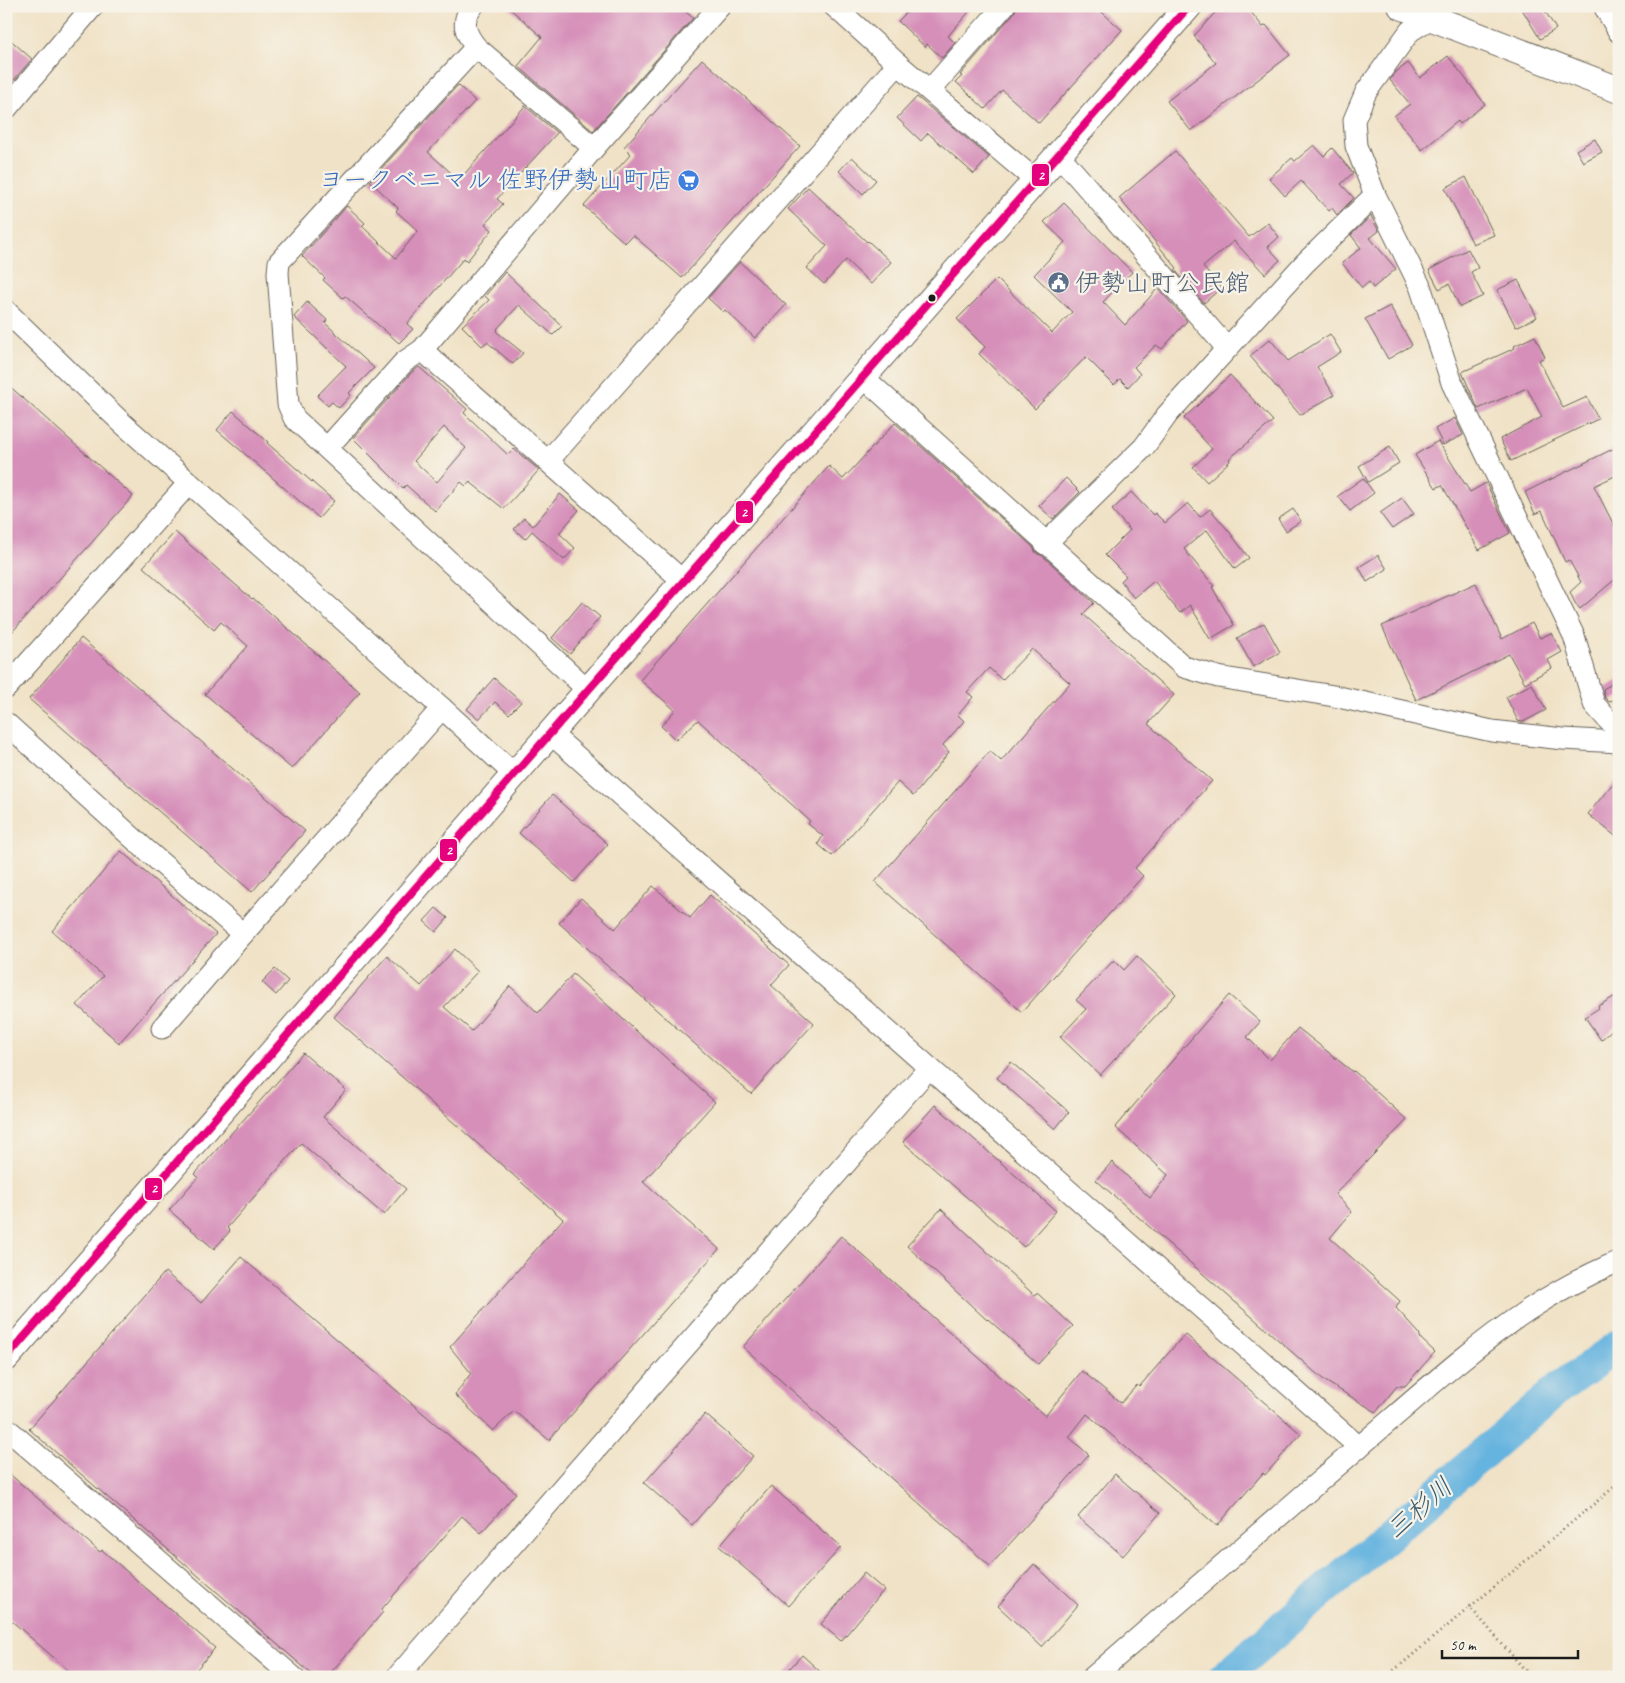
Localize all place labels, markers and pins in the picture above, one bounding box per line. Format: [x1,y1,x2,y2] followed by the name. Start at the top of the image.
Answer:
[319,164,673,196] place label: ヨークベニマル 佐野伊勢山町店
[677,168,701,192] supermarket icon: ヨークベニマル 佐野伊勢山町店
[1075,267,1250,299] place label: 伊勢山町公民館
[1047,271,1071,295] public building icon: 伊勢山町公民館
[927,293,937,303] unlabelled marker

